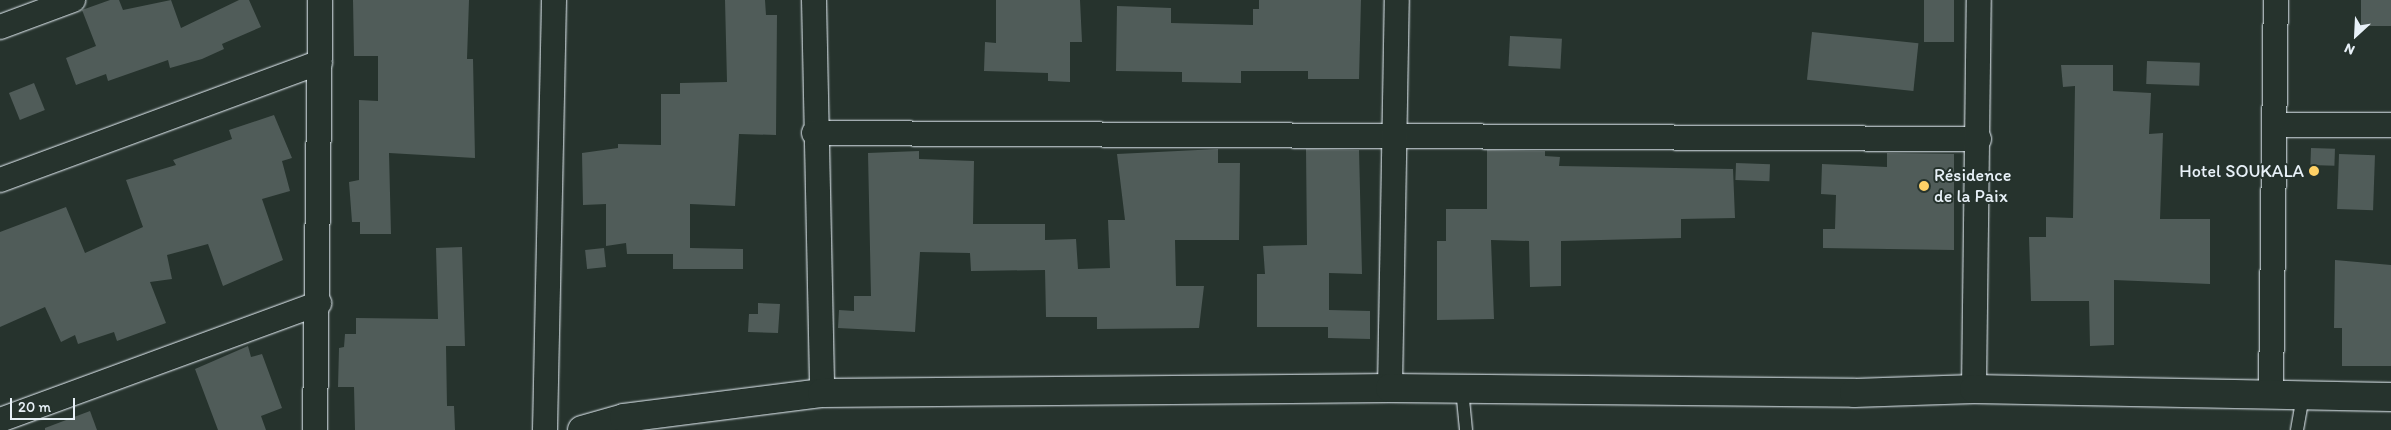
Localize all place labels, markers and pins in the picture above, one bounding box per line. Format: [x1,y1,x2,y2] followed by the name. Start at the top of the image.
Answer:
[2179,160,2304,182] place label: Hotel SOUKALA
[1934,165,2011,208] place label: Résidence de la Paix
[2308,165,2320,177] marker: Hotel SOUKALA
[1918,180,1930,192] marker: Résidence de la Paix

